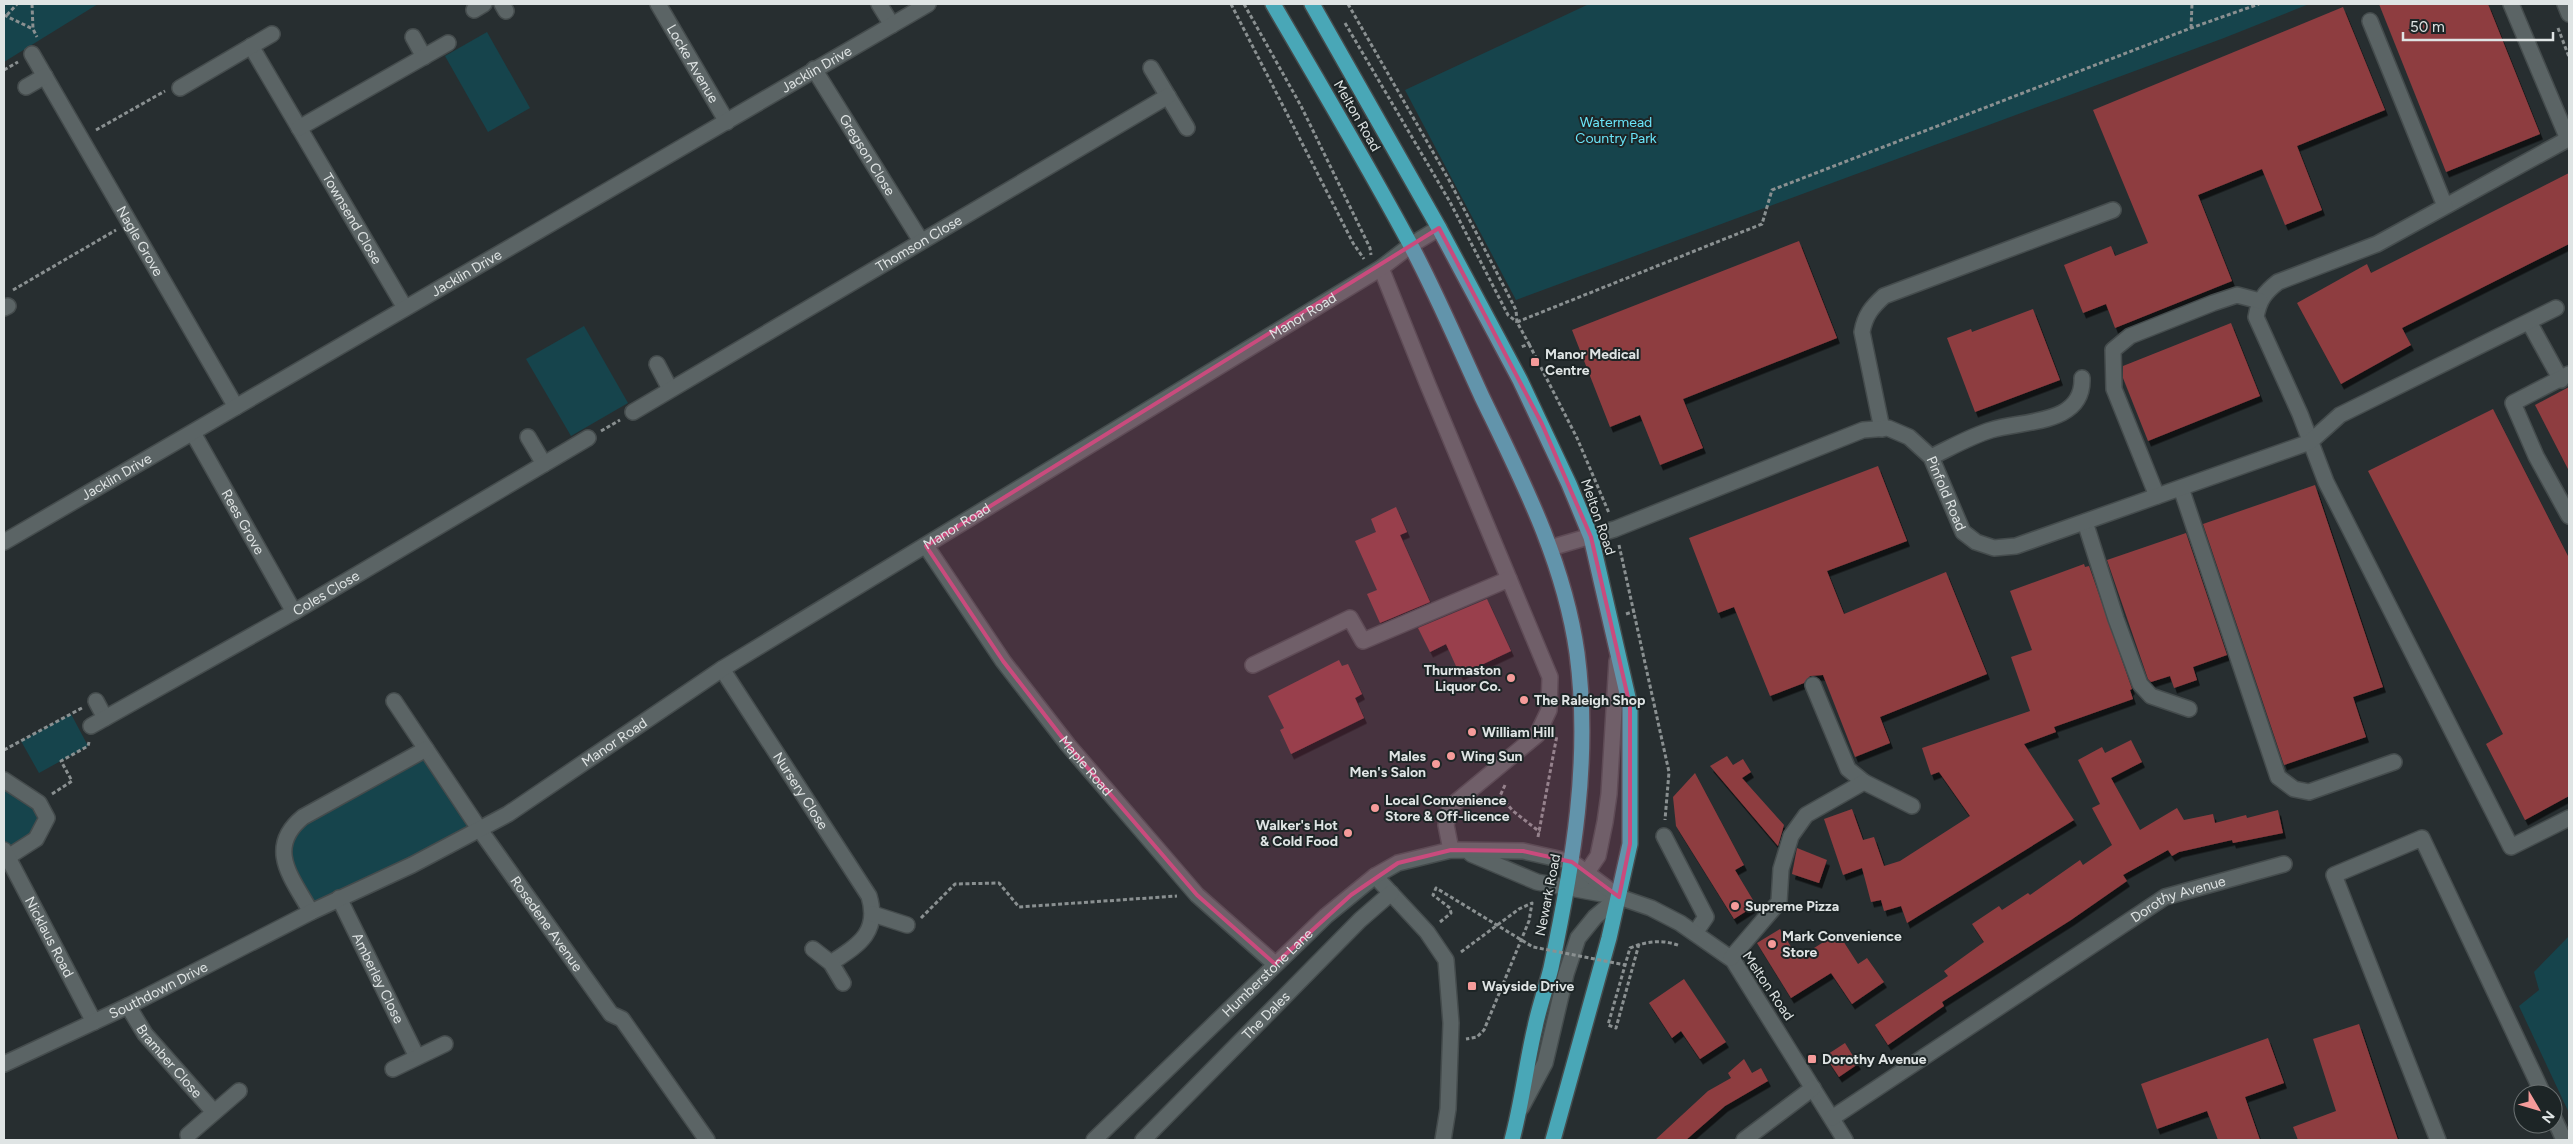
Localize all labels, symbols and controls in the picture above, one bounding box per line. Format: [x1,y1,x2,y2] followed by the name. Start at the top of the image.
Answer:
[2403,10,2553,42] scale bar
[2410,18,2445,36] text: 50 m
[663,21,723,106] street label: Locke Avenue
[778,42,855,96] street label: Jacklin Drive
[1330,77,1384,155] street label: Melton Road
[836,111,899,199] street label: Gregson Close
[1575,114,1657,147] park label: Watermead Country Park
[319,170,386,267] street label: Townsend Close
[113,203,167,280] street label: Nagle Grove
[873,211,965,275] street label: Thomson Close
[428,245,505,300] street label: Jacklin Drive
[1266,289,1339,342] street label: Manor Road
[1545,346,1640,379] place label: Manor Medical Centre
[1529,356,1541,368] marker: Manor Medical Centre
[78,449,155,504] street label: Jacklin Drive
[1923,454,1970,533] street label: Pinfold Road
[1577,477,1619,557] street label: Melton Road
[218,486,268,558] street label: Rees Grove
[920,499,993,553] street label: Manor Road
[290,567,363,619] street label: Coles Close
[1424,662,1501,695] place label: Thurmaston Liquor Co.
[1505,672,1517,684] marker: Thurmaston Liquor Co.
[1534,692,1645,709] place label: The Raleigh Shop
[1518,694,1530,706] marker: The Raleigh Shop
[578,714,650,770] street label: Manor Road
[1482,724,1554,741] place label: William Hill
[1466,726,1478,738] marker: William Hill
[1055,732,1116,799] street label: Maple Road
[1350,748,1426,781] place label: Males Men's Salon
[1461,748,1523,765] place label: Wing Sun
[770,749,832,833] street label: Nursery Close
[1445,750,1457,762] marker: Wing Sun
[1430,758,1442,770] marker: Males Men's Salon
[1385,792,1510,825] place label: Local Convenience Store & Off-licence
[1369,802,1381,814] marker: Local Convenience Store & Off-licence
[1256,817,1338,850] place label: Walker's Hot & Cold Food
[1342,827,1354,839] marker: Walker's Hot & Cold Food
[1532,852,1564,938] street label: Newark Road
[2127,872,2228,926] street label: Dorothy Avenue
[507,873,587,975] street label: Rosedene Avenue
[21,894,78,980] street label: Nicklaus Road
[1745,898,1839,915] place label: Supreme Pizza
[1729,900,1741,912] marker: Supreme Pizza
[1218,925,1317,1020] street label: Humberstone Lane
[1782,928,1902,961] place label: Mark Convenience Store
[349,930,408,1026] street label: Amberley Close
[1766,938,1778,950] marker: Mark Convenience Store
[1739,948,1797,1024] street label: Melton Road
[106,958,211,1022] street label: Southdown Drive
[1482,978,1574,995] place label: Wayside Drive
[1466,980,1478,992] marker: Wayside Drive
[1239,988,1293,1043] street label: The Dales
[133,1021,206,1101] street label: Bramber Close
[1822,1051,1927,1068] place label: Dorothy Avenue
[1806,1053,1818,1065] marker: Dorothy Avenue
[2513,1084,2563,1134] north arrow
[2538,1107,2558,1126] text: N

